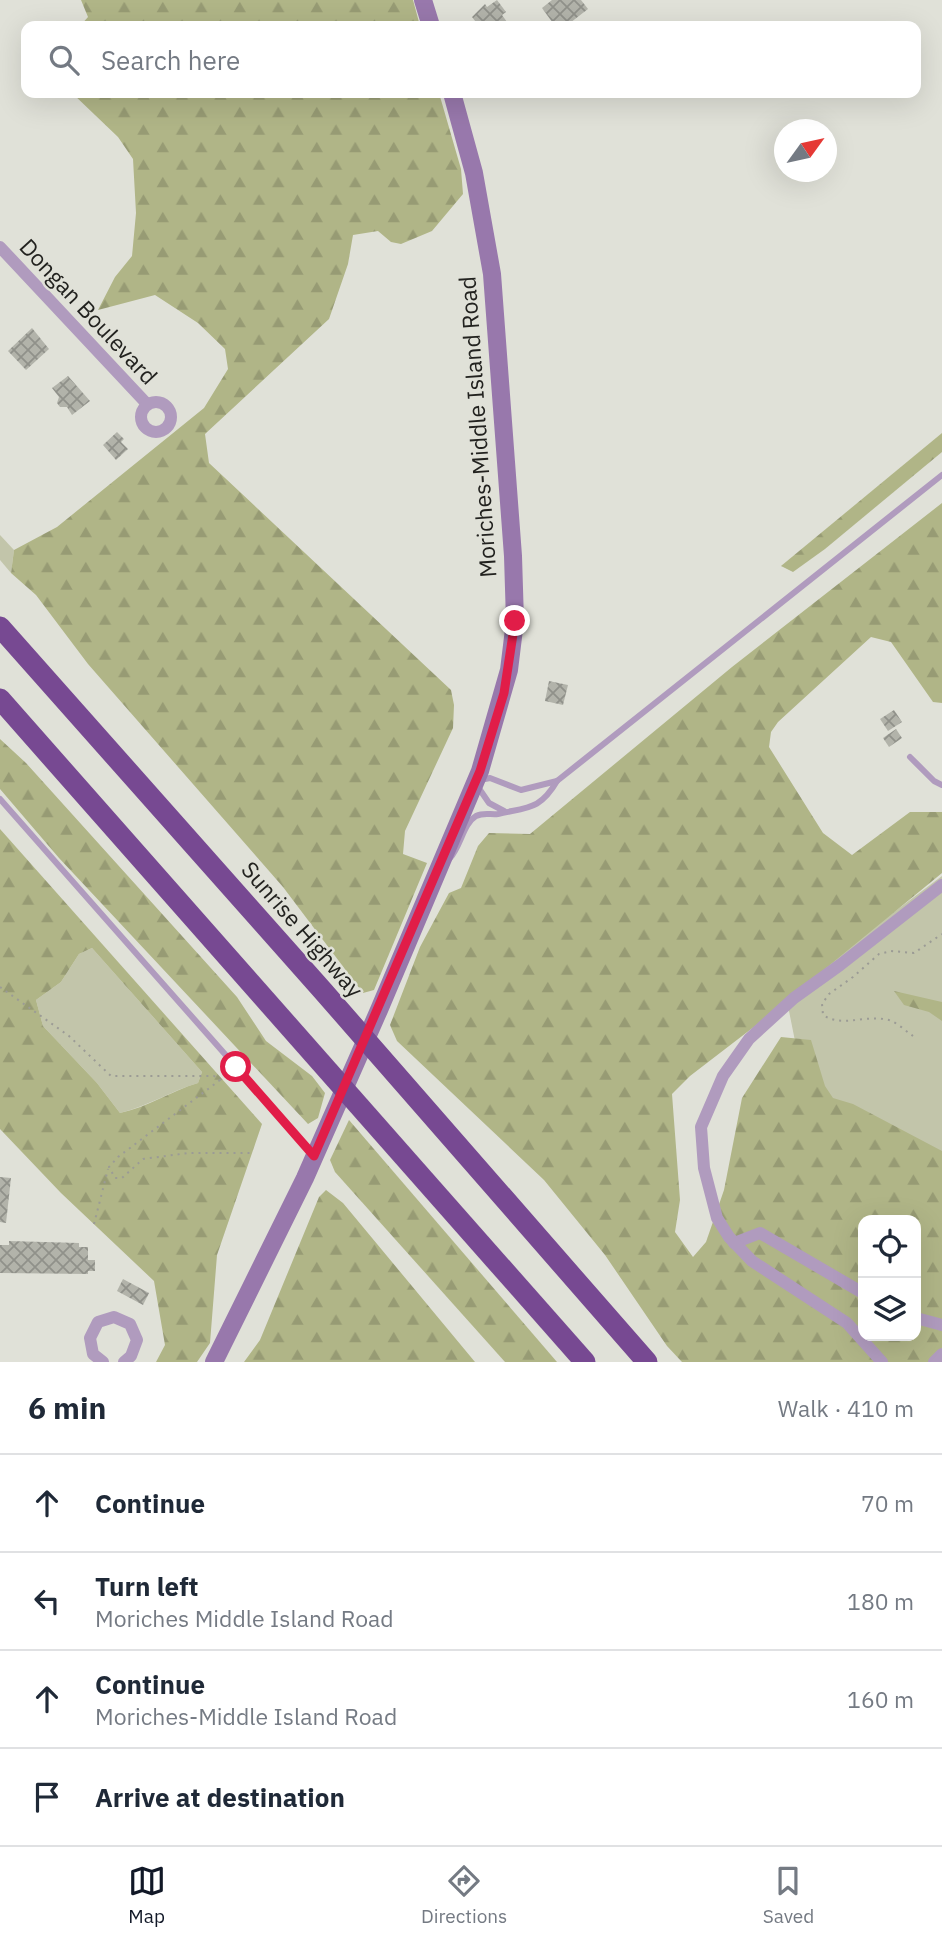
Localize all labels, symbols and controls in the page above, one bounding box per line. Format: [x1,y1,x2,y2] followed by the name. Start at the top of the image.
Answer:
[21,21,921,98] search box
[45,41,83,79] icon: search
[101,43,240,77] text: Search here
[774,119,837,182] north arrow
[14,232,164,390] street label: Dongan Boulevard
[451,275,503,579] street label: Moriches-Middle Island Road
[499,605,530,636] route end
[236,855,371,1004] street label: Sunrise Highway
[220,1051,251,1082] route start
[858,1215,921,1341] map controls
[858,1215,921,1278] button: locate
[858,1278,921,1341] button: layers
[28,1388,106,1427] text: 6 min
[778,1393,914,1423] text: Walk · 410 m
[28,1484,66,1522] icon: ahead
[95,1486,205,1520] text: Continue
[861,1488,914,1518] text: 70 m
[95,1569,198,1603] text: Turn left
[28,1582,66,1620] icon: left
[847,1586,914,1616] text: 180 m
[95,1603,394,1633] text: Moriches Middle Island Road
[95,1667,205,1701] text: Continue
[28,1680,66,1718] icon: ahead
[847,1684,914,1714] text: 160 m
[95,1701,397,1731] text: Moriches-Middle Island Road
[28,1778,66,1816] icon: arrive
[95,1780,345,1814] text: Arrive at destination
[128,1862,166,1928] tab: Map
[421,1862,507,1928] tab: Directions
[763,1862,814,1928] tab: Saved

